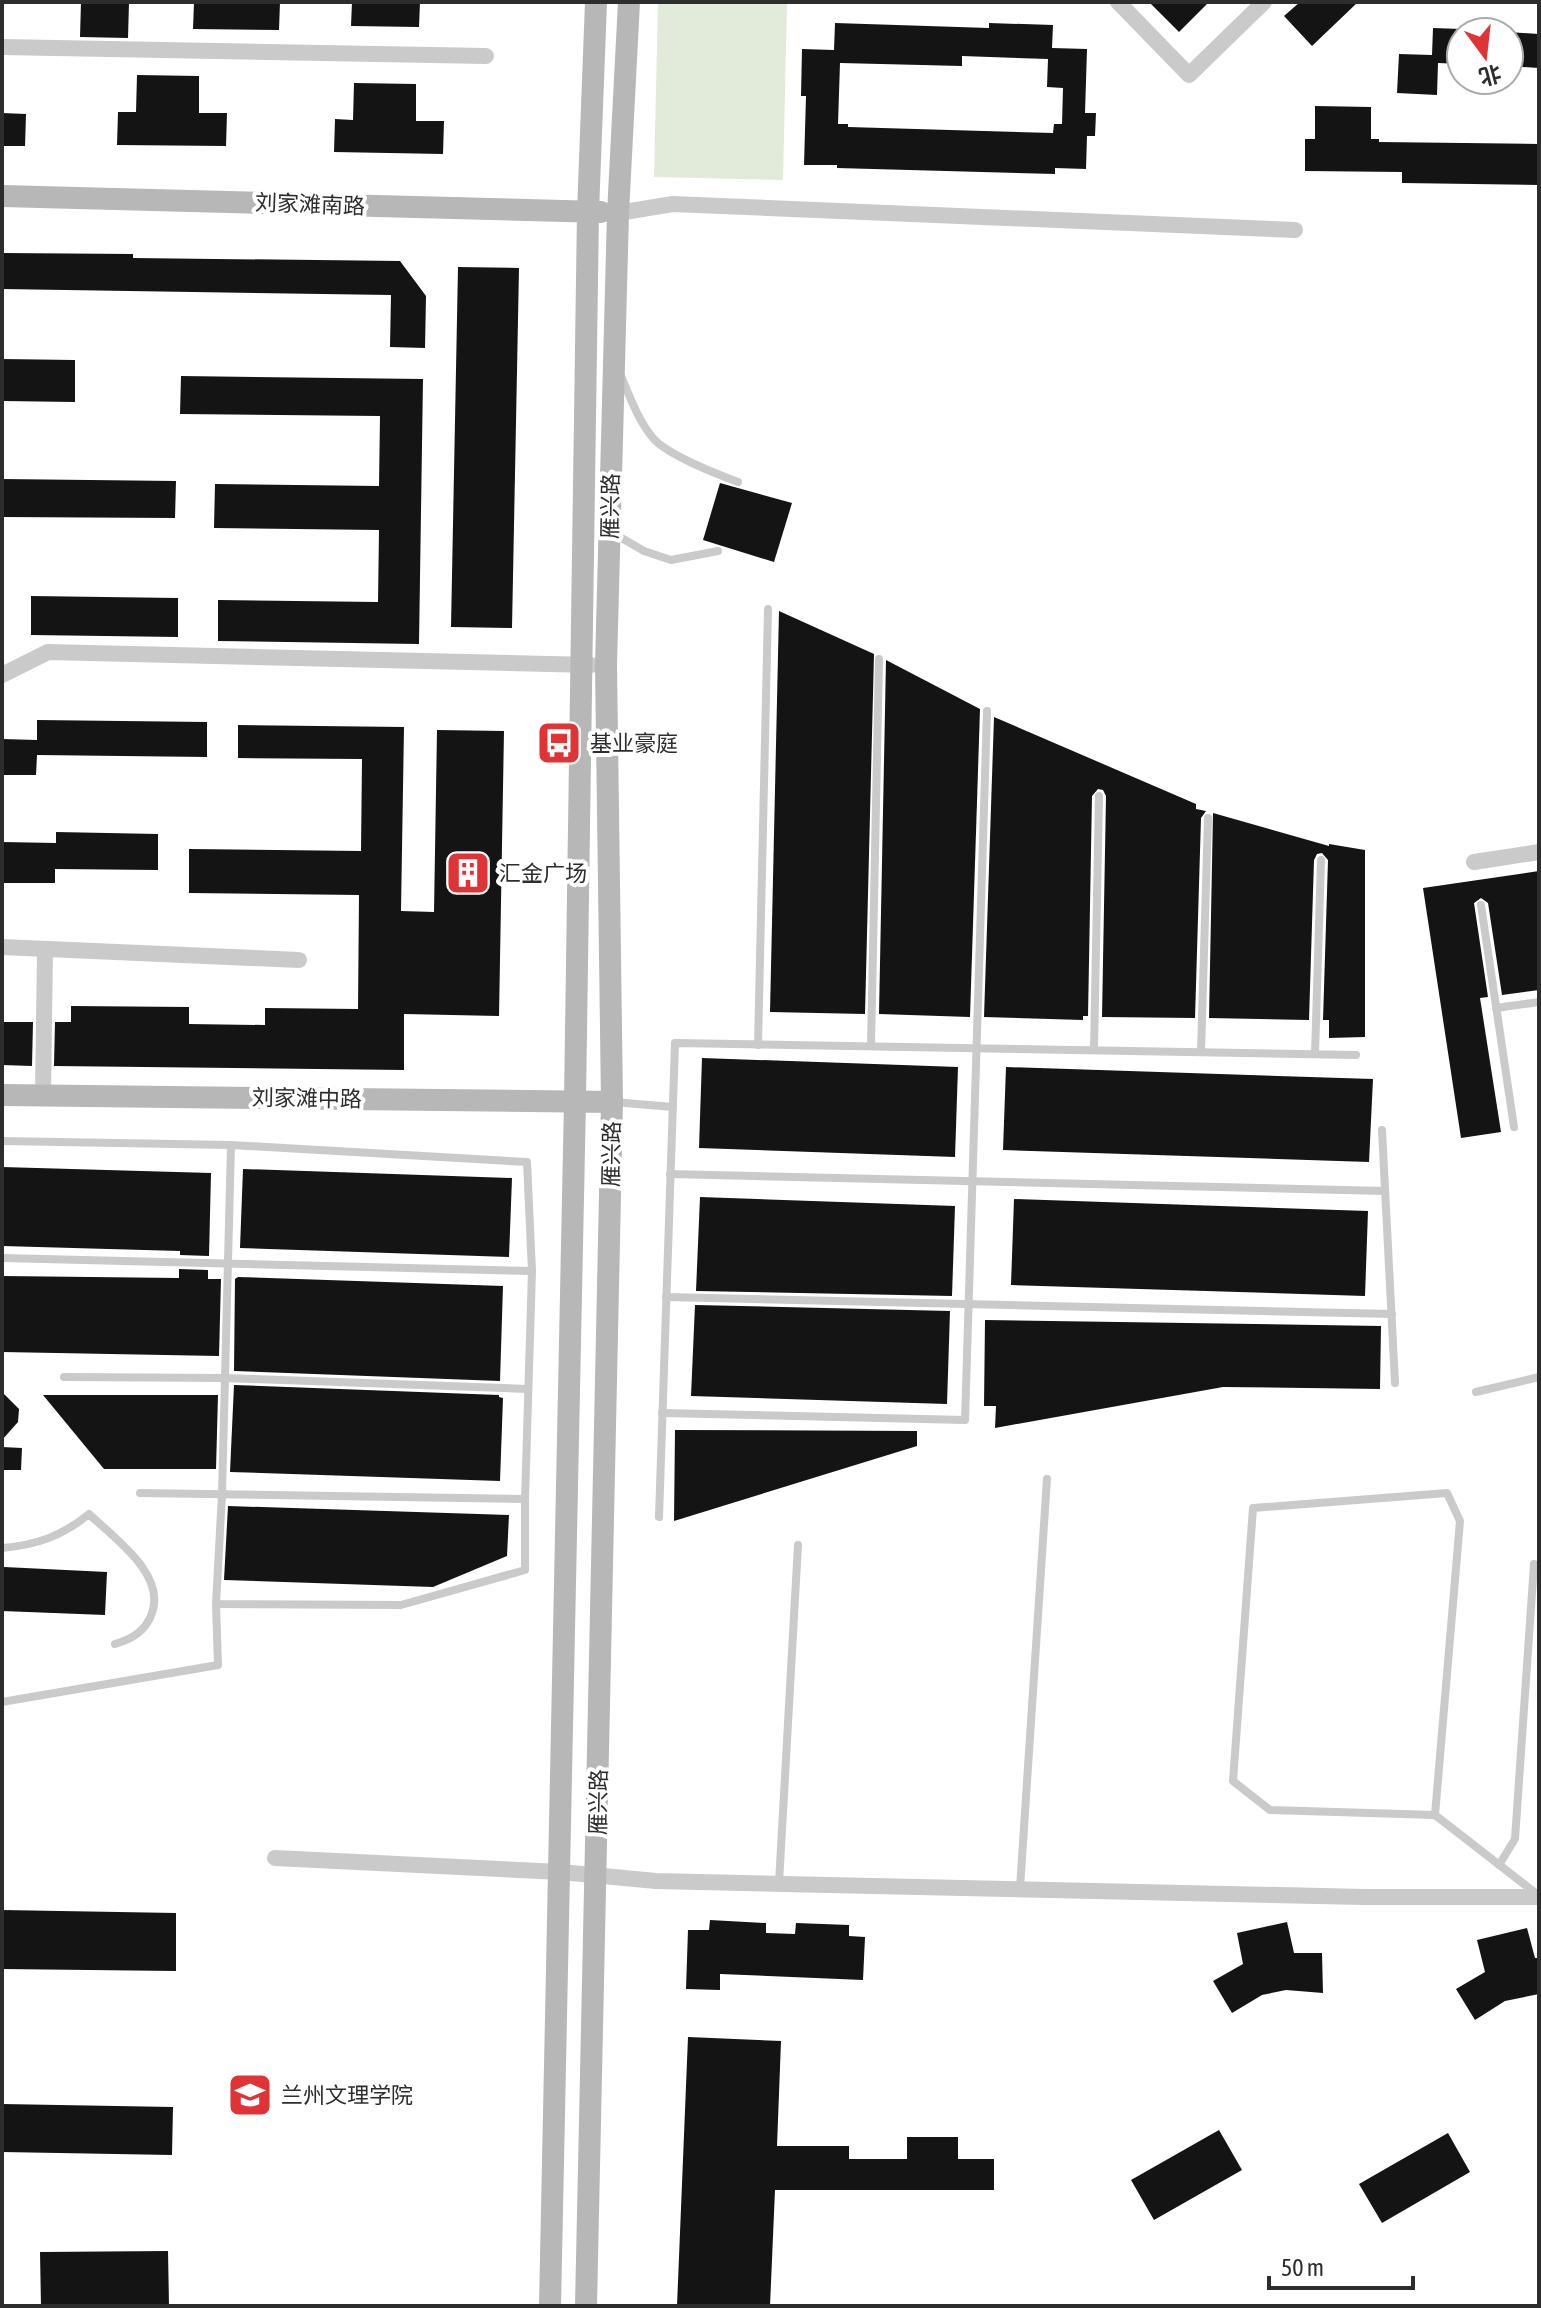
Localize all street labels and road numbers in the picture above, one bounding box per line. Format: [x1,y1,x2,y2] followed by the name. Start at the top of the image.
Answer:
[255,189,365,219] street label: 刘家滩南路
[596,473,624,539] street label: 雁兴路
[252,1084,362,1112] street label: 刘家滩中路
[597,1121,625,1187] street label: 雁兴路
[584,1769,612,1835] street label: 雁兴路

